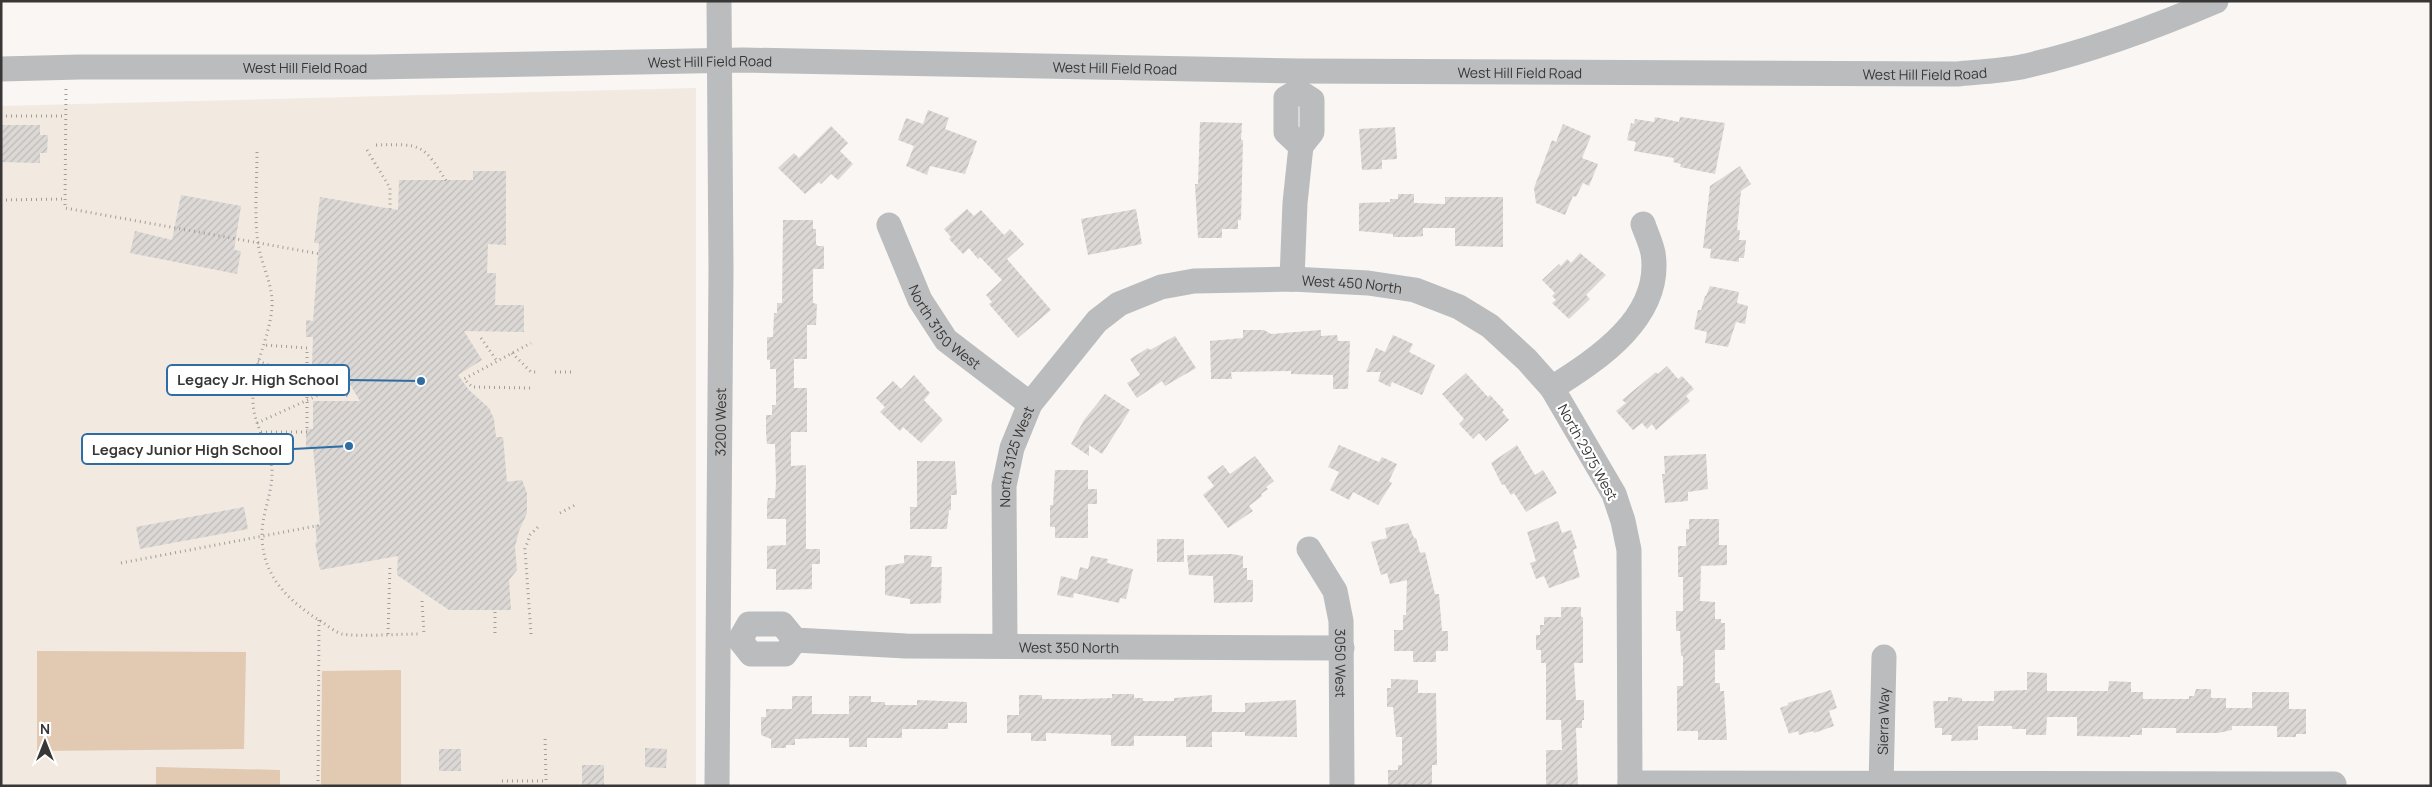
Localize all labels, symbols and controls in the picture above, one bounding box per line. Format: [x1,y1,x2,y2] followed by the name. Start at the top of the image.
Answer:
[647,50,772,71] street label: West Hill Field Road
[1052,57,1177,78] street label: West Hill Field Road
[243,58,367,77] street label: West Hill Field Road
[1457,62,1582,82] street label: West Hill Field Road
[1862,62,1988,84] street label: West Hill Field Road
[1301,270,1404,297] street label: West 450 North
[905,282,985,373] street label: North 3150 West
[167,365,349,395] callout: Legacy Jr. High School
[177,369,339,390] text: Legacy Jr. High School
[710,387,730,457] street label: 3200 West
[1554,400,1623,504] street label: North 2975 West
[994,403,1038,508] street label: North 3125 West
[82,434,293,464] callout: Legacy Junior High School
[92,439,282,460] text: Legacy Junior High School
[1332,628,1351,698] street label: 3050 West
[1019,637,1119,656] street label: West 350 North
[1872,686,1893,755] street label: Sierra Way
[20,717,70,767] north arrow
[40,719,50,738] text: N

